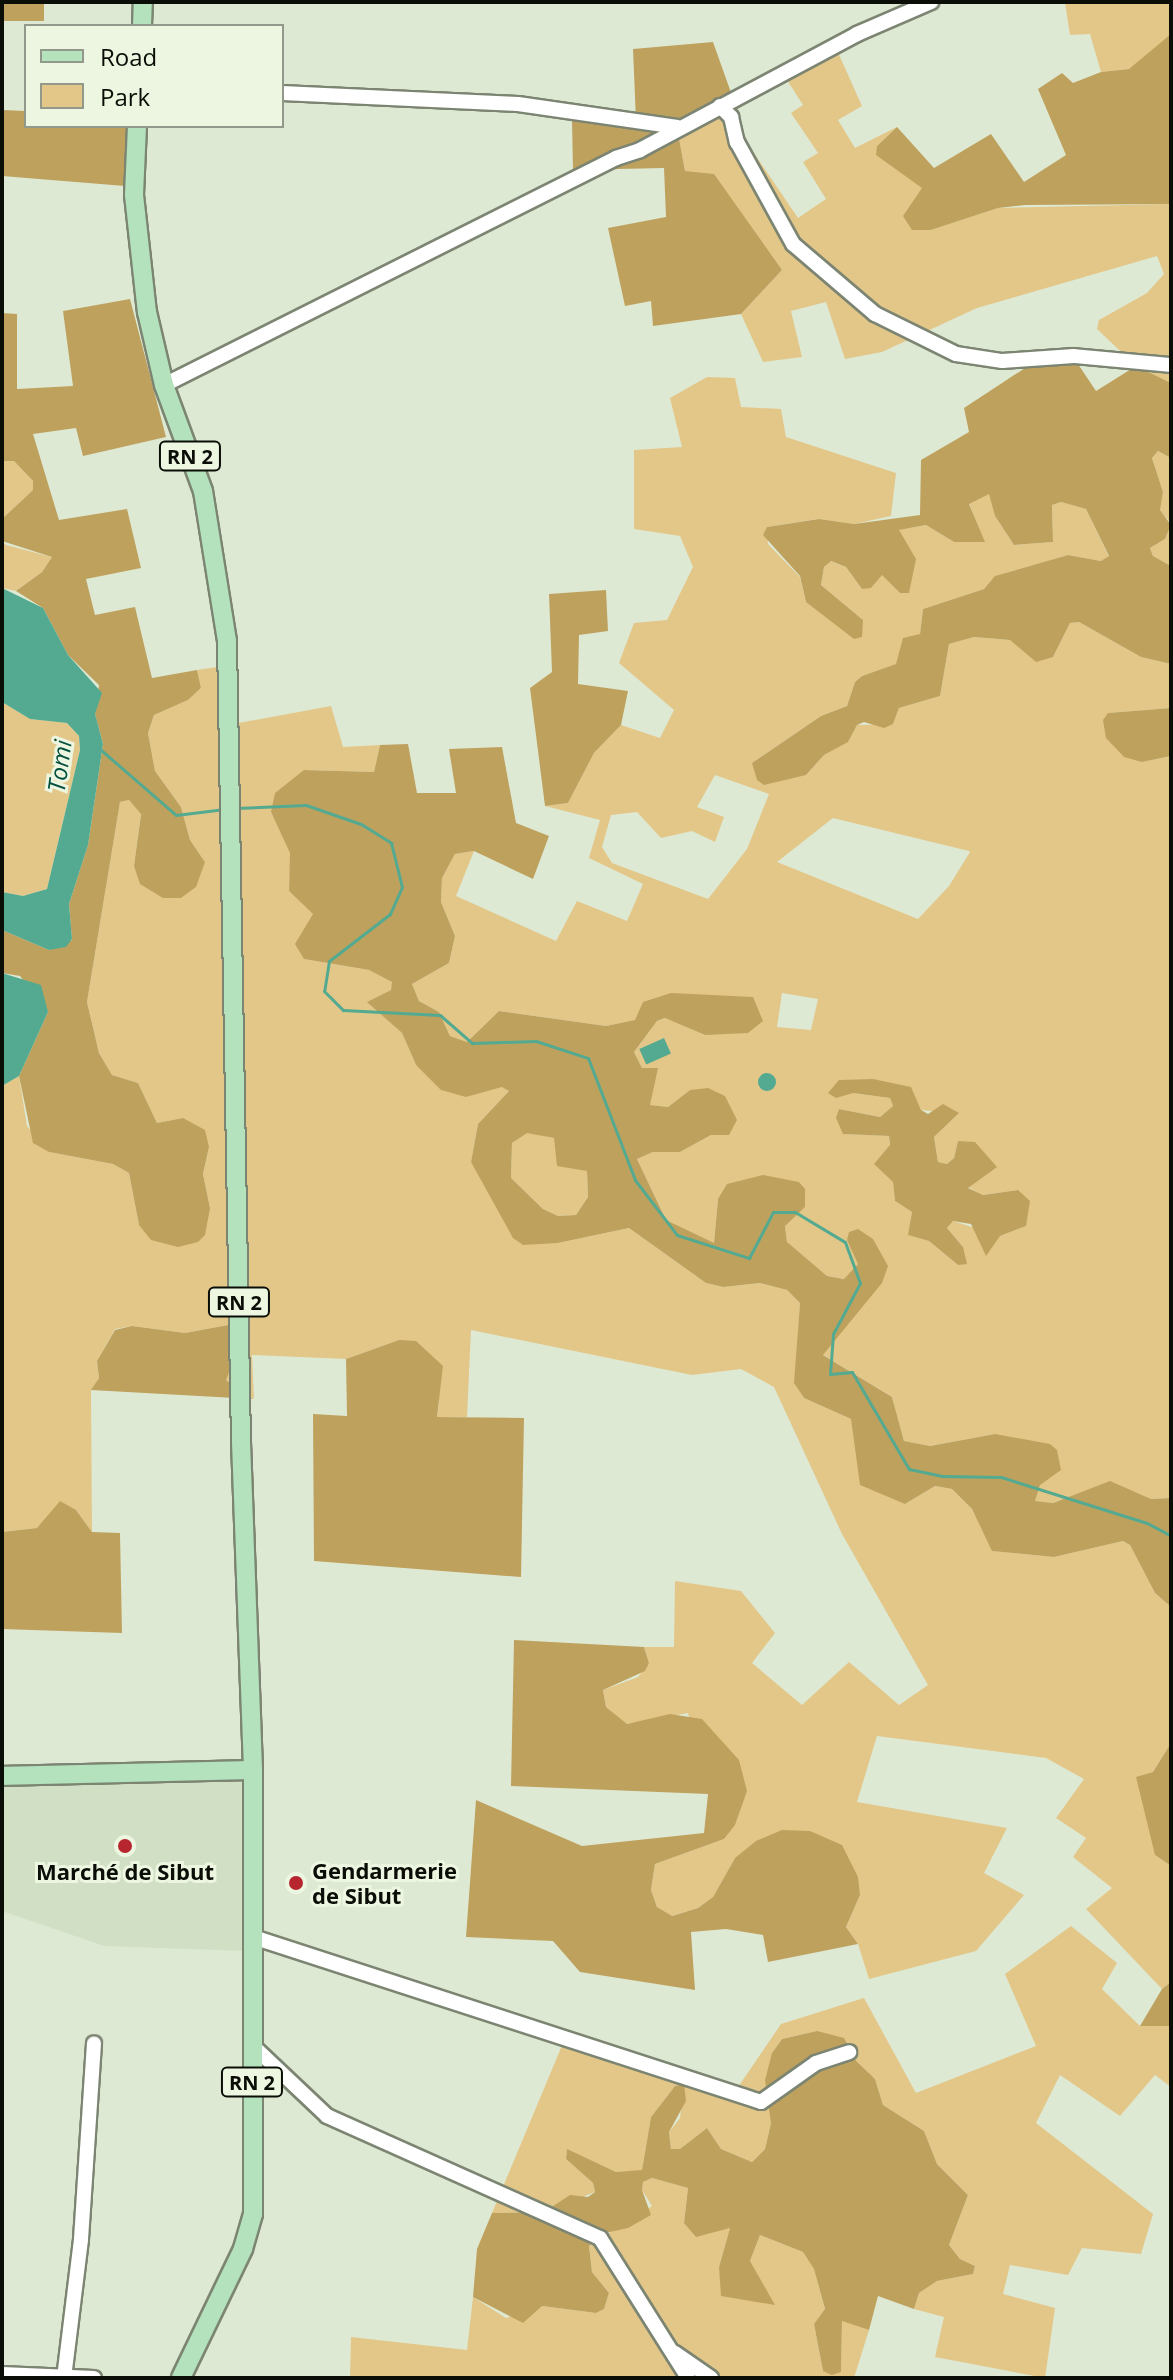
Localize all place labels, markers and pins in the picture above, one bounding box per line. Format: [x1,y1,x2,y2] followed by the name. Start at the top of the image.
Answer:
[116,1837,134,1855] marker: Marché de Sibut
[312,1857,457,1908] place label: Gendarmerie de Sibut
[36,1859,214,1885] place label: Marché de Sibut
[287,1874,305,1892] marker: Gendarmerie de Sibut

